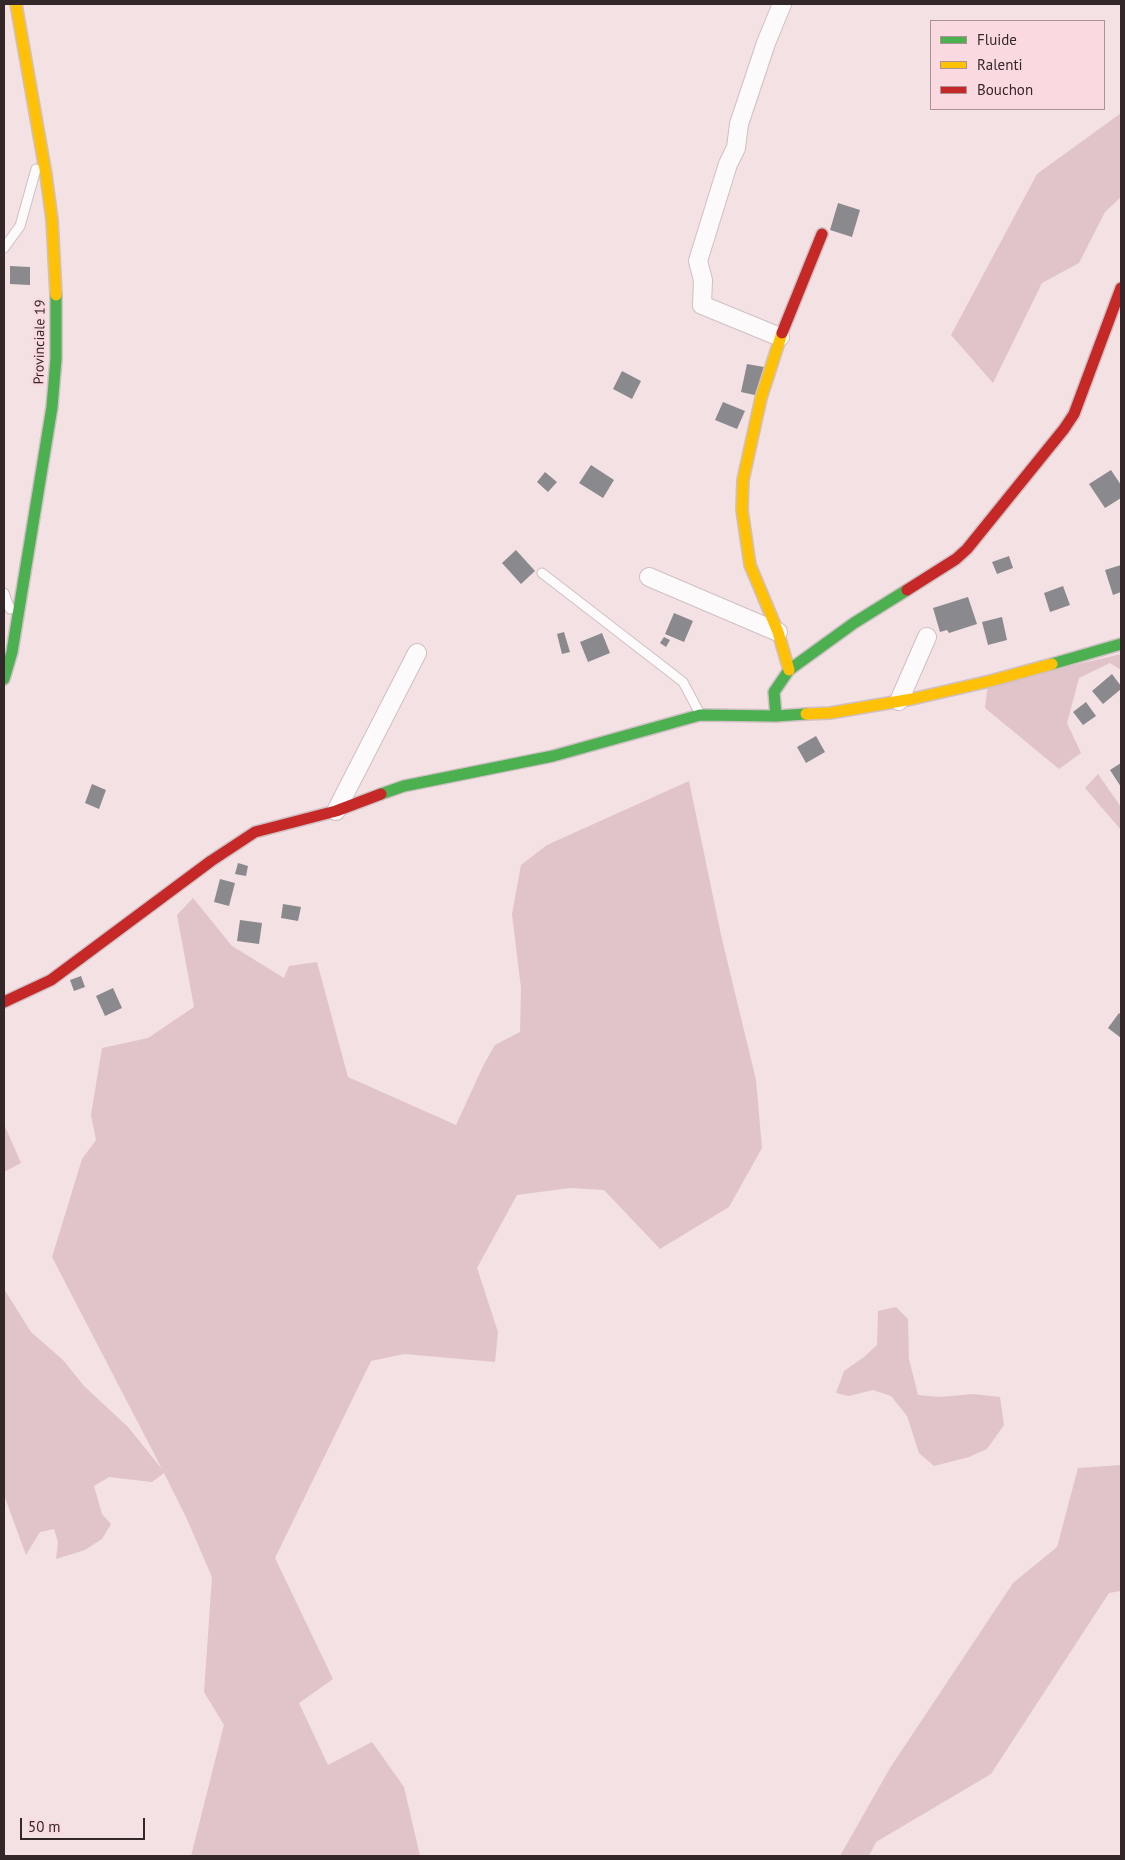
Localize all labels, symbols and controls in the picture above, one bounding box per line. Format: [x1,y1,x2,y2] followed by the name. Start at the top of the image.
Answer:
[930,20,1105,110] legend
[977,30,1017,49] text: Fluide
[977,55,1023,74] text: Ralenti
[977,80,1033,99] text: Bouchon
[31,299,49,385] street label: Provinciale 19
[22,1808,148,1840] scale bar
[28,1817,61,1836] text: 50 m

